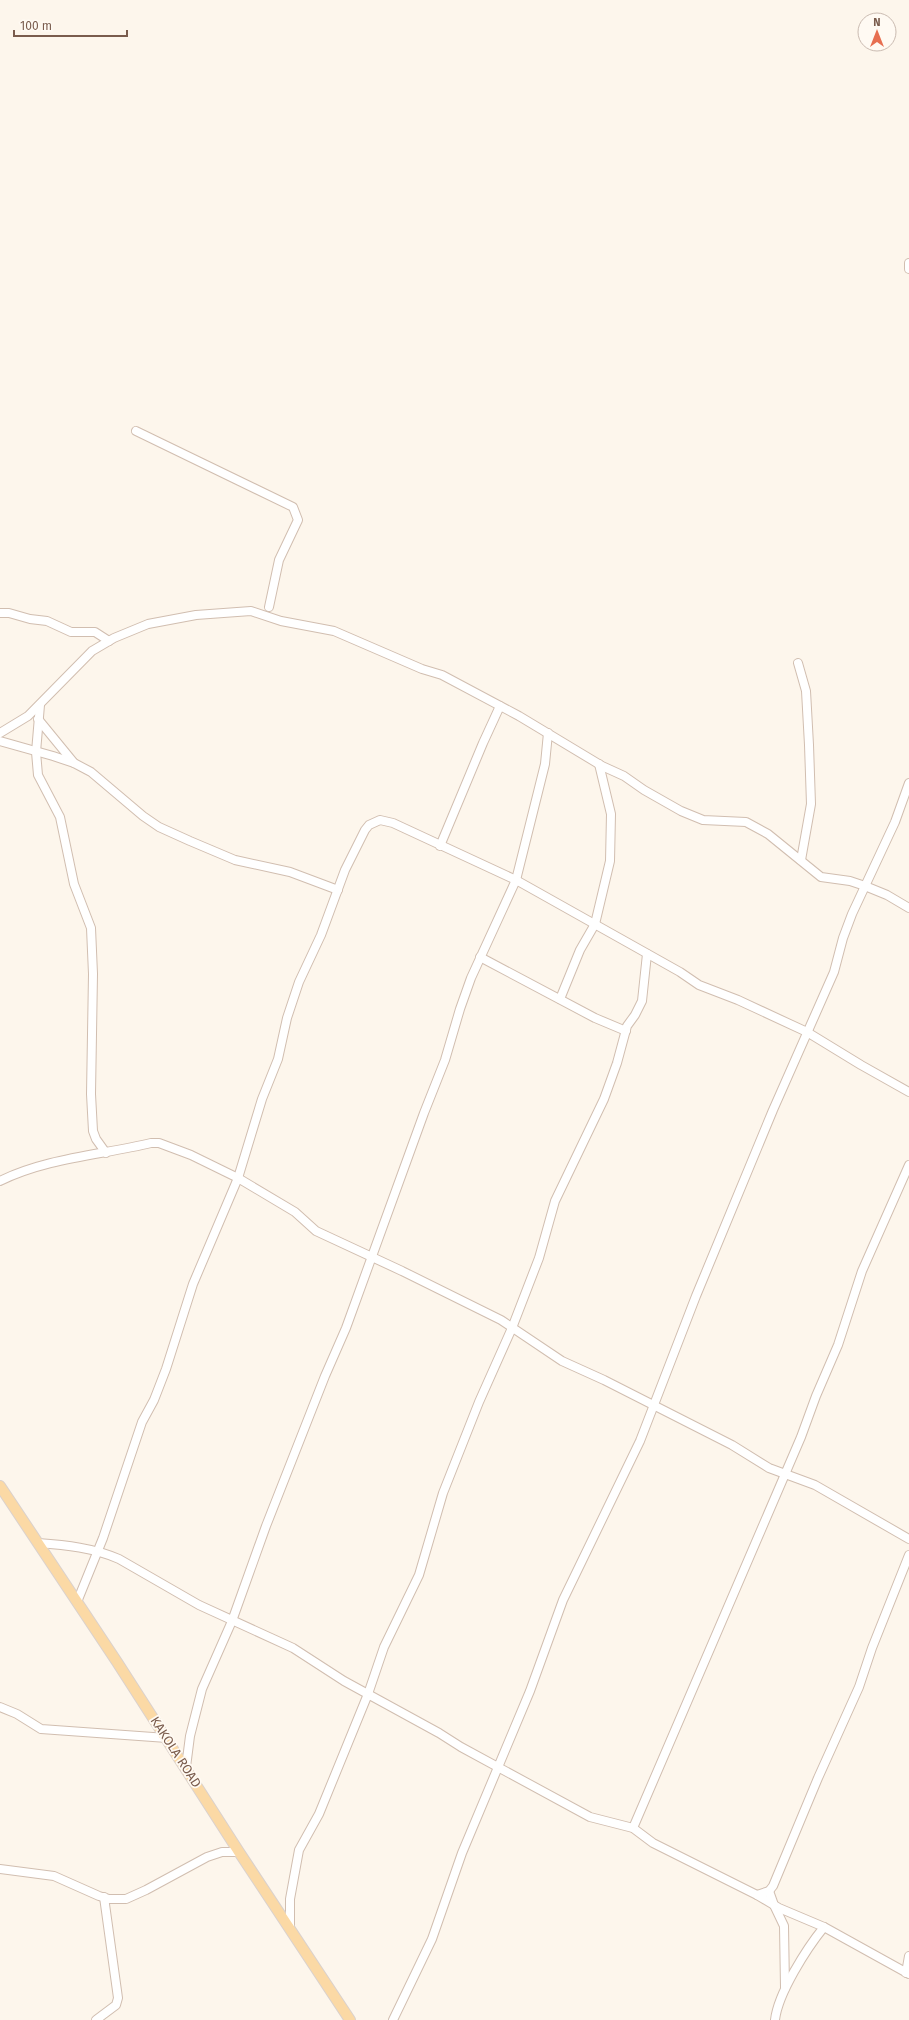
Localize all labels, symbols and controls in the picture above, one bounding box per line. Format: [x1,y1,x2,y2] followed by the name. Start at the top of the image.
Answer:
[14,12,127,38] scale bar
[857,12,897,52] north arrow
[873,16,881,29] text: N
[20,19,52,33] text: 100 m
[148,1714,204,1790] street label: KAKOLA ROAD

